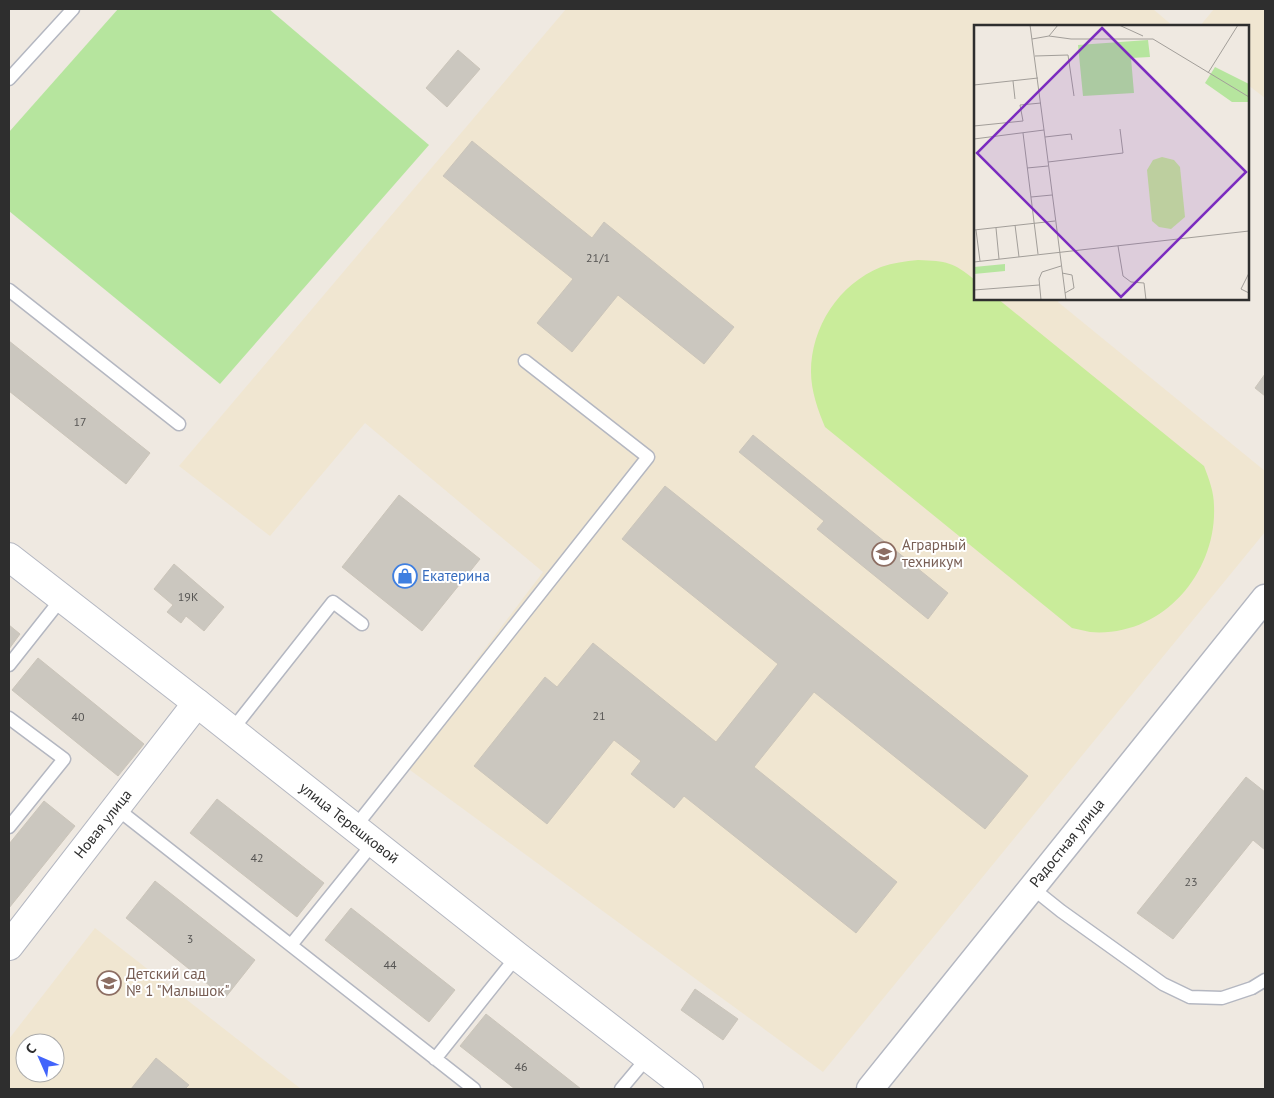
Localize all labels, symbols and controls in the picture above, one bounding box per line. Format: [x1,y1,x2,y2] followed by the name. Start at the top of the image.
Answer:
[974,25,1249,300] inset map
[586,250,610,265] house number: 21/1
[73,414,87,429] house number: 17
[902,535,966,571] place label: Аграрный техникум
[871,541,897,567] school or university icon: Аграрный техникум
[392,563,418,589] shop icon: Екатерина
[422,566,490,585] place label: Екатерина
[178,589,198,604] house number: 19К
[592,708,606,723] house number: 21
[71,709,85,724] house number: 40
[296,778,403,867] street label: улица Терешковой
[70,785,135,862] street label: Новая улица
[1025,794,1108,891] street label: Радостная улица
[250,850,264,865] house number: 42
[1184,874,1198,889] house number: 23
[187,931,193,946] house number: 3
[383,957,397,972] house number: 44
[126,964,230,1000] place label: Детский сад № 1 "Малышок"
[96,970,122,996] school or university icon: Детский сад № 1 "Малышок"
[15,1033,65,1083] north arrow
[22,1040,40,1058] text: С
[514,1059,528,1074] house number: 46

